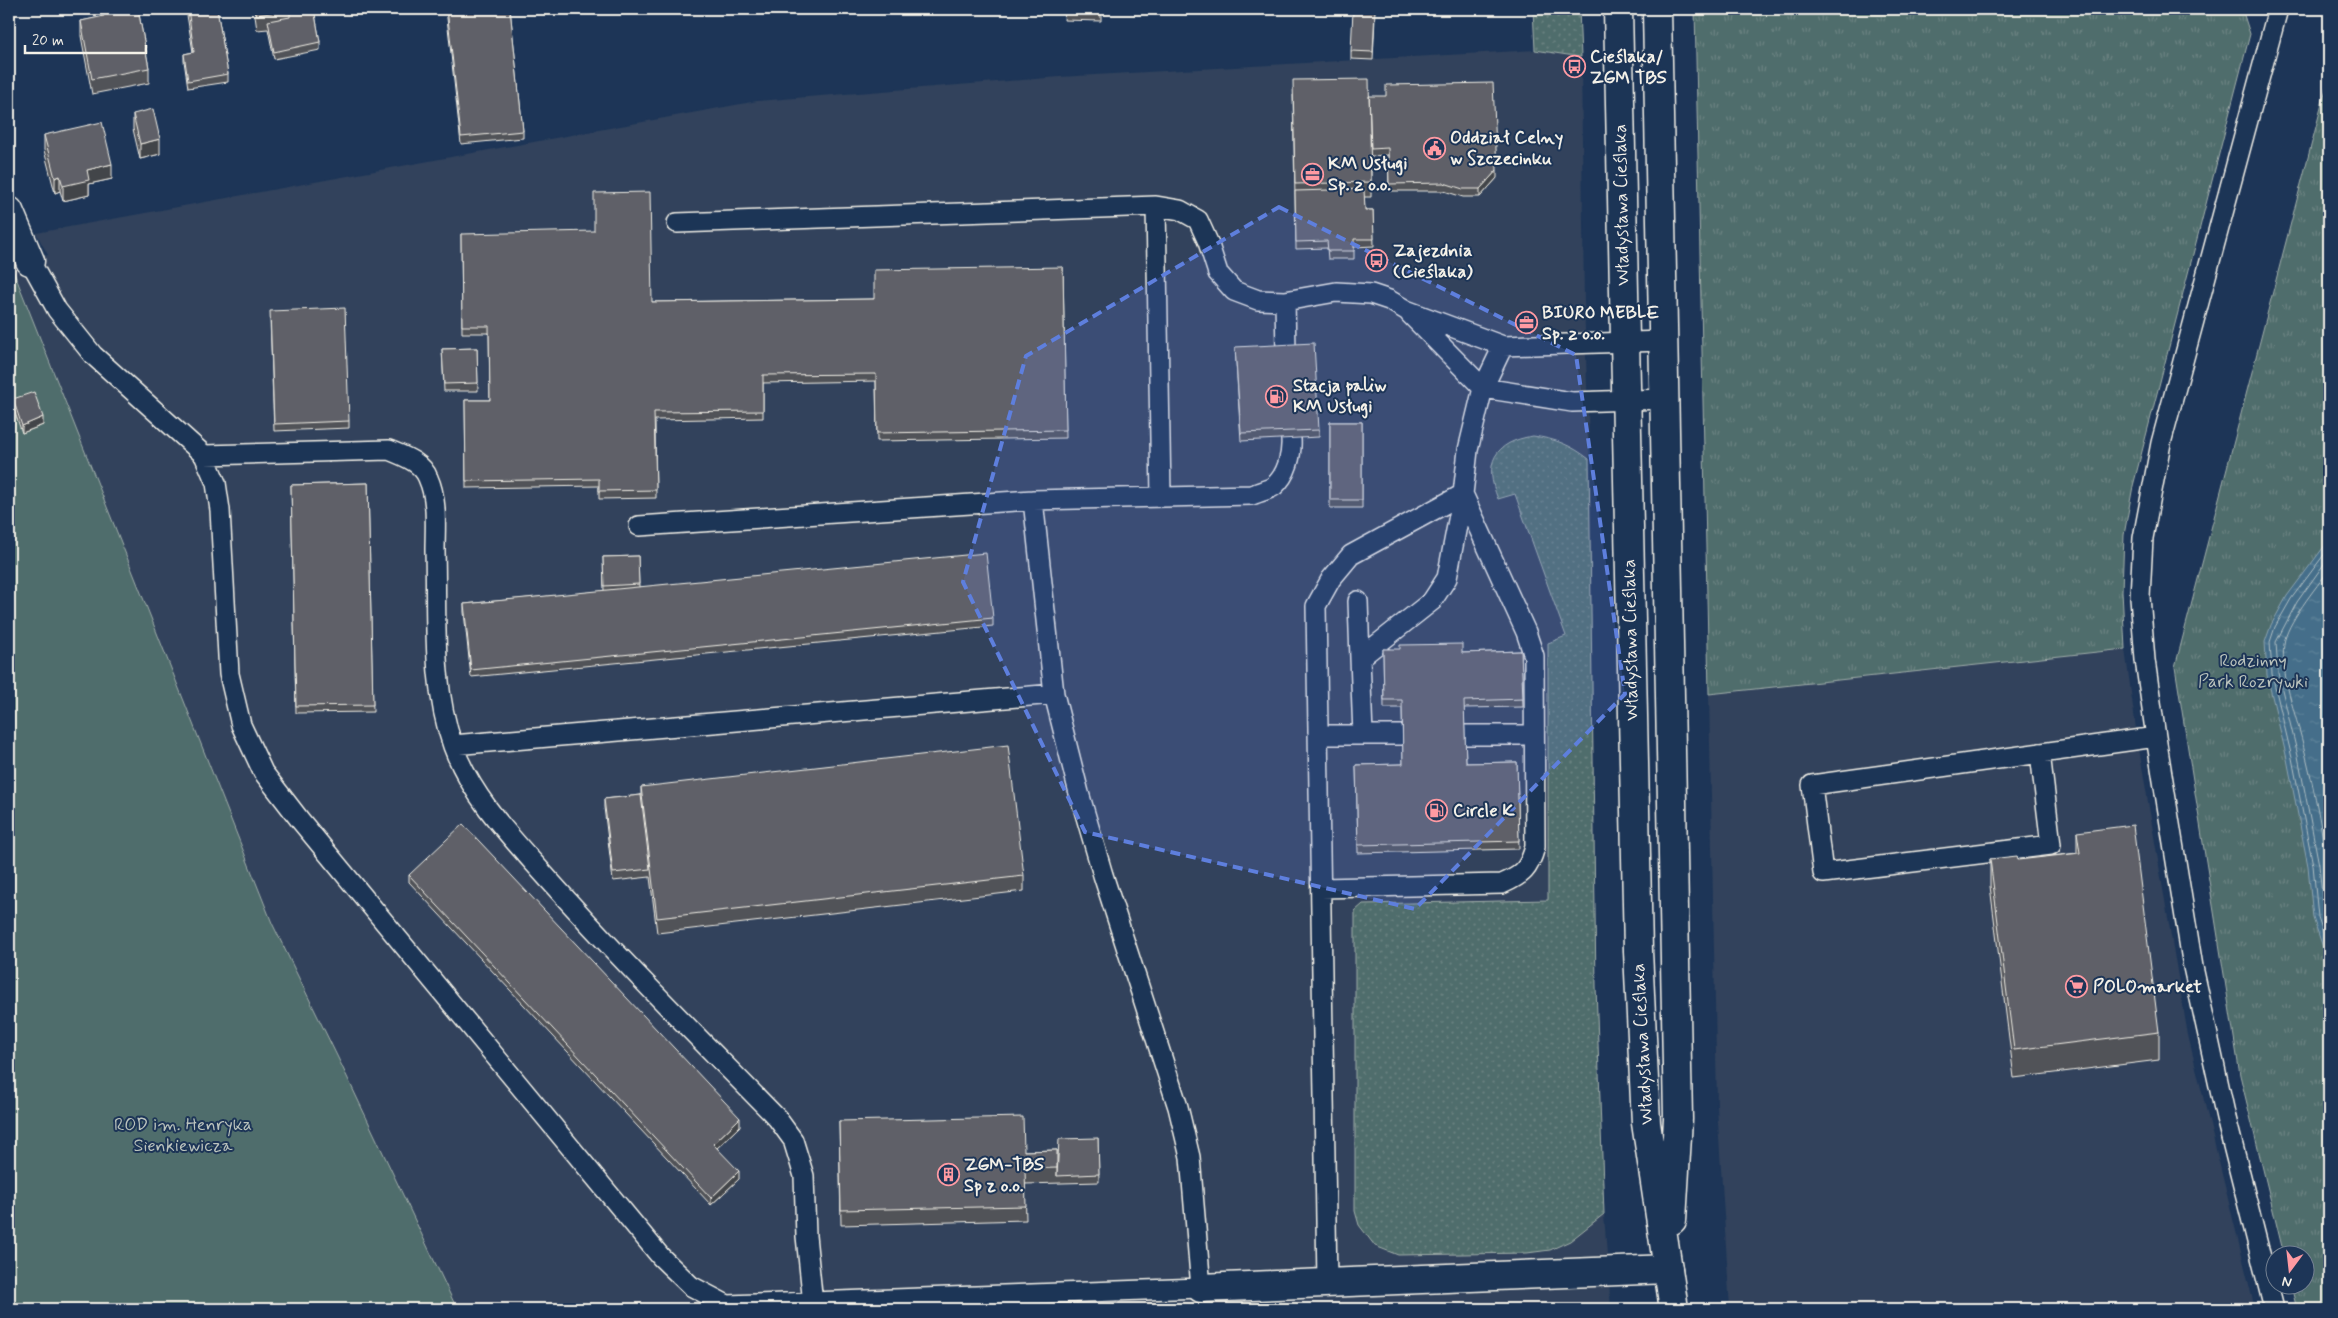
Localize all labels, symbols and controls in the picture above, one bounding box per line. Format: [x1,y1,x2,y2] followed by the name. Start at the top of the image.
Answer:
[25,22,146,54] scale bar
[32,31,64,51] text: 20 m
[1590,45,1667,90] place label: Cieślaka/ ZGM TBS
[1562,55,1586,79] bus stop icon: Cieślaka/ ZGM TBS
[1609,124,1635,286] street label: Władysława Cieślaka
[1450,126,1563,171] place label: Oddział Celny w Szczecinku
[1422,136,1446,160] public building icon: Oddział Celny w Szczecinku
[1328,152,1407,197] place label: KM Usługi Sp. z o.o.
[1300,162,1324,186] office icon: KM Usługi Sp. z o.o.
[1393,239,1473,284] place label: Zajezdnia (Cieślaka)
[1365,249,1389,273] bus stop icon: Zajezdnia (Cieślaka)
[1542,301,1659,346] place label: BIURO MEBLE Sp. z o.o.
[1514,311,1538,335] office icon: BIURO MEBLE Sp. z o.o.
[1293,374,1387,419] place label: Stacja paliw KM Usługi
[1265,384,1289,408] fuel station icon: Stacja paliw KM Usługi
[1618,559,1644,721] street label: Władysława Cieślaka
[2198,649,2308,694] park label: Rodzinny Park Rozrywki
[1425,799,1449,823] fuel station icon: Circle K
[1453,799,1515,823] place label: Circle K
[1627,963,1659,1125] street label: Władysława Cieślaka
[2065,975,2089,999] supermarket icon: POLOmarket
[2093,975,2202,999] place label: POLOmarket
[114,1113,252,1158] park label: ROD im. Henryka Sienkiewicza
[964,1153,1045,1198] place label: ZGM-TBS Sp z o.o.
[936,1163,960,1187] building icon: ZGM-TBS Sp z o.o.
[2266,1246,2316,1296] north arrow
[2280,1272,2294,1291] text: N

